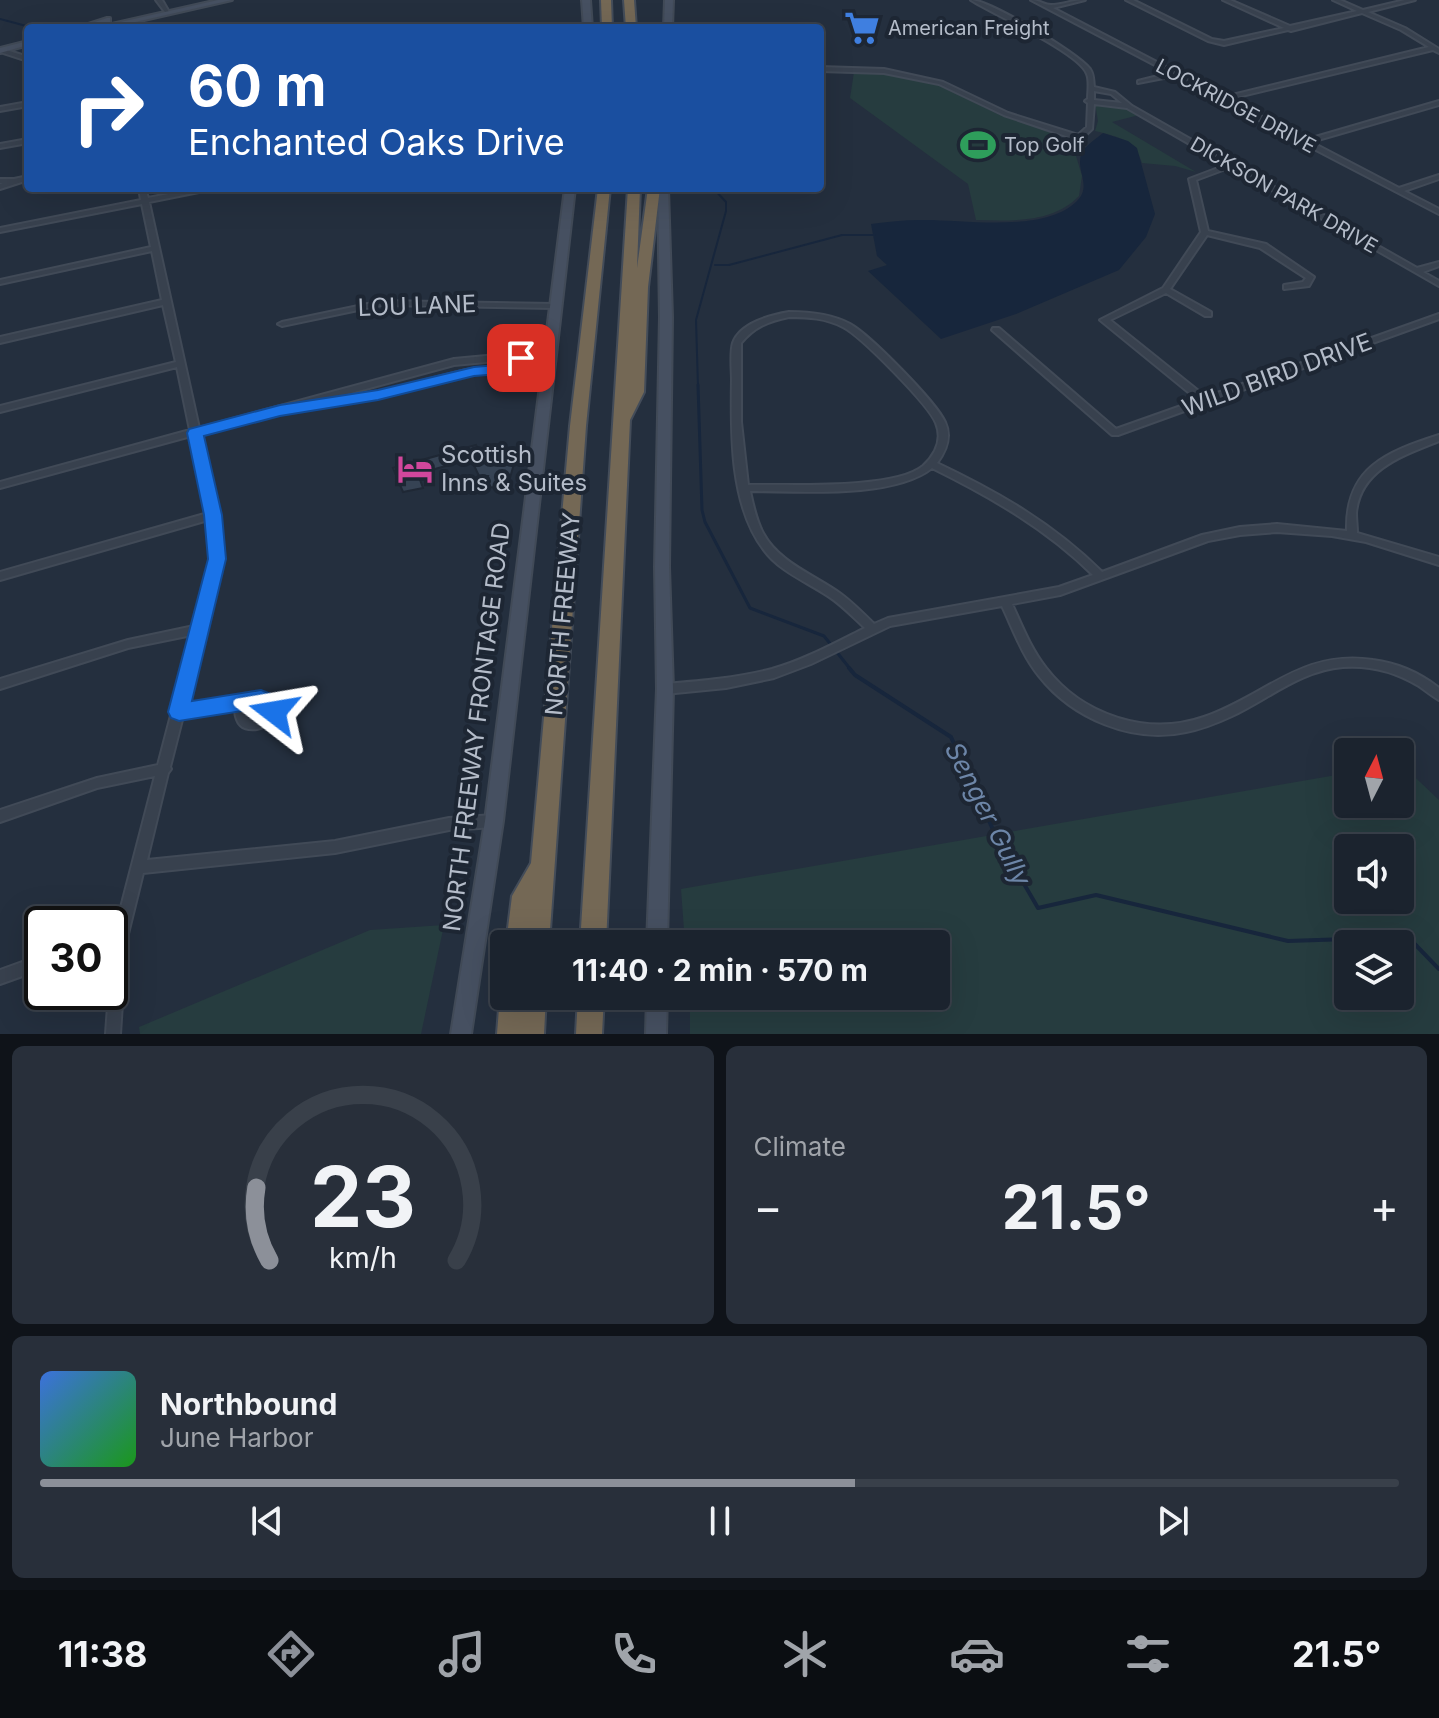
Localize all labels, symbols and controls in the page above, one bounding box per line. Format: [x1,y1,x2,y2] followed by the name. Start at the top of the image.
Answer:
[843,9,881,47] supermarket icon: American Freight
[888,16,1050,40] place label: American Freight
[188,52,327,120] text: 60 m
[1152,54,1320,158] street label: LOCKRIDGE DRIVE
[56,56,160,160] icon: right
[188,120,565,164] text: Enchanted Oaks Drive
[959,126,997,164] sports icon: Top Golf
[1186,132,1382,258] street label: DICKSON PARK DRIVE
[1004,133,1085,157] place label: Top Golf
[357,289,477,322] street label: LOU LANE
[487,324,555,392] pin
[1178,327,1376,422] street label: WILD BIRD DRIVE
[499,336,543,380] icon: arrive
[441,440,587,497] place label: Scottish Inns & Suites
[396,450,434,488] hotel icon: Scottish Inns & Suites
[539,511,586,717] street label: NORTH FREEWAY
[437,521,516,933] street label: NORTH FREEWAY FRONTAGE ROAD
[232,670,316,754] position arrow
[939,737,1039,892] water label: Senger Gully
[1334,738,1414,818] north arrow
[1334,738,1414,1010] map controls
[1334,834,1414,914] button: sound
[24,906,128,1010] speed limit sign: 30
[1334,930,1414,1010] button: layers
[572,952,868,988] text: 11:40 · 2 min · 570 m
[754,1131,846,1162] text: Climate
[310,1146,416,1247] text: 23
[1002,1171,1151,1243] text: 21.5°
[754,1180,783,1234] text: −
[1370,1180,1399,1234] text: +
[329,1240,397,1275] text: km/h
[160,1386,337,1422] text: Northbound
[160,1422,313,1453] text: June Harbor
[245,1499,289,1543] icon: previous
[698,1499,742,1543] icon: pause
[1151,1499,1195,1543] icon: next
[263,1626,319,1682] icon: directions
[434,1626,490,1682] icon: music
[606,1626,662,1682] icon: phone
[777,1626,833,1682] icon: climate
[949,1626,1005,1682] icon: car
[1120,1626,1176,1682] icon: filters
[58,1632,147,1676] text: 11:38
[1292,1632,1381,1676] text: 21.5°

